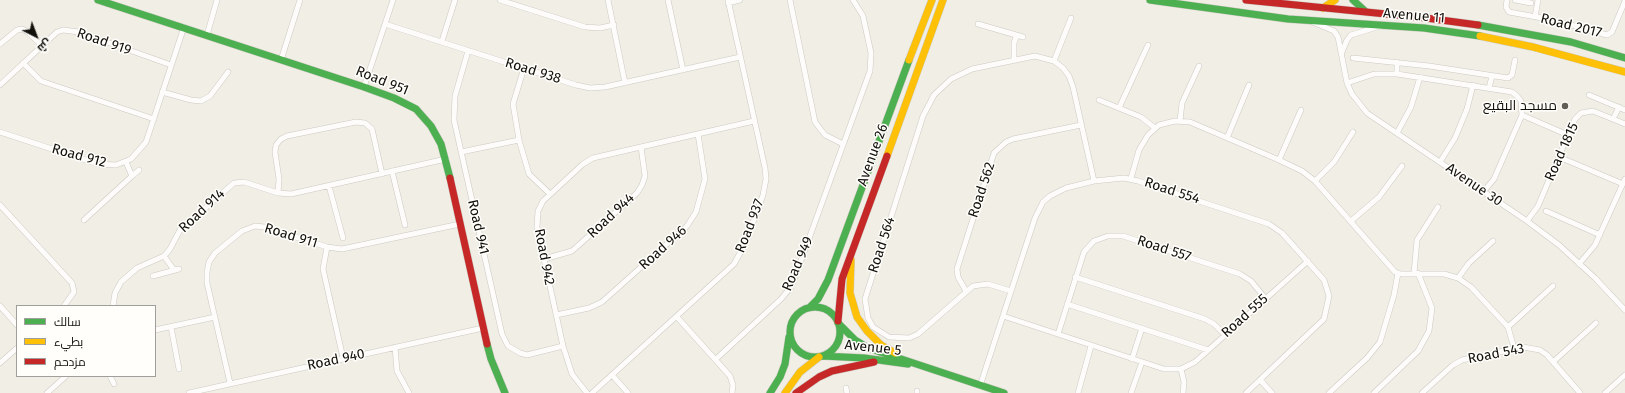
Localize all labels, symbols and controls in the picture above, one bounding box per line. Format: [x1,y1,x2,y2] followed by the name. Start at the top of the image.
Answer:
[1382,5,1446,27] street label: Avenue 11
[1539,10,1603,42] street label: Road 2017
[16,16,56,56] north arrow
[75,25,133,59] street label: Road 919
[35,36,54,55] text: ش
[503,55,563,87] street label: Road 938
[353,63,411,99] street label: Road 951
[1483,98,1557,114] place label: مسجد البقيع
[1560,101,1570,111] marker: مسجد البقيع
[1542,120,1582,184] street label: Road 1815
[854,122,892,188] street label: Avenue 26
[50,141,108,171] street label: Road 912
[965,160,999,220] street label: Road 562
[1442,160,1506,210] street label: Avenue 30
[1142,174,1202,208] street label: Road 554
[176,186,228,236] street label: Road 914
[584,190,638,242] street label: Road 944
[732,197,768,255] street label: Road 937
[464,198,492,256] street label: Road 941
[865,215,899,275] street label: Road 564
[262,220,320,252] street label: Road 911
[636,222,690,274] street label: Road 946
[530,227,558,287] street label: Road 942
[1135,232,1193,266] street label: Road 557
[779,234,817,294] street label: Road 949
[1218,291,1272,341] street label: Road 555
[16,305,156,377] legend
[54,315,81,329] text: سالك
[54,335,83,349] text: بطيء
[844,337,902,359] street label: Avenue 5
[1466,340,1526,368] street label: Road 543
[306,346,366,374] street label: Road 940
[54,355,86,369] text: مزدحم

